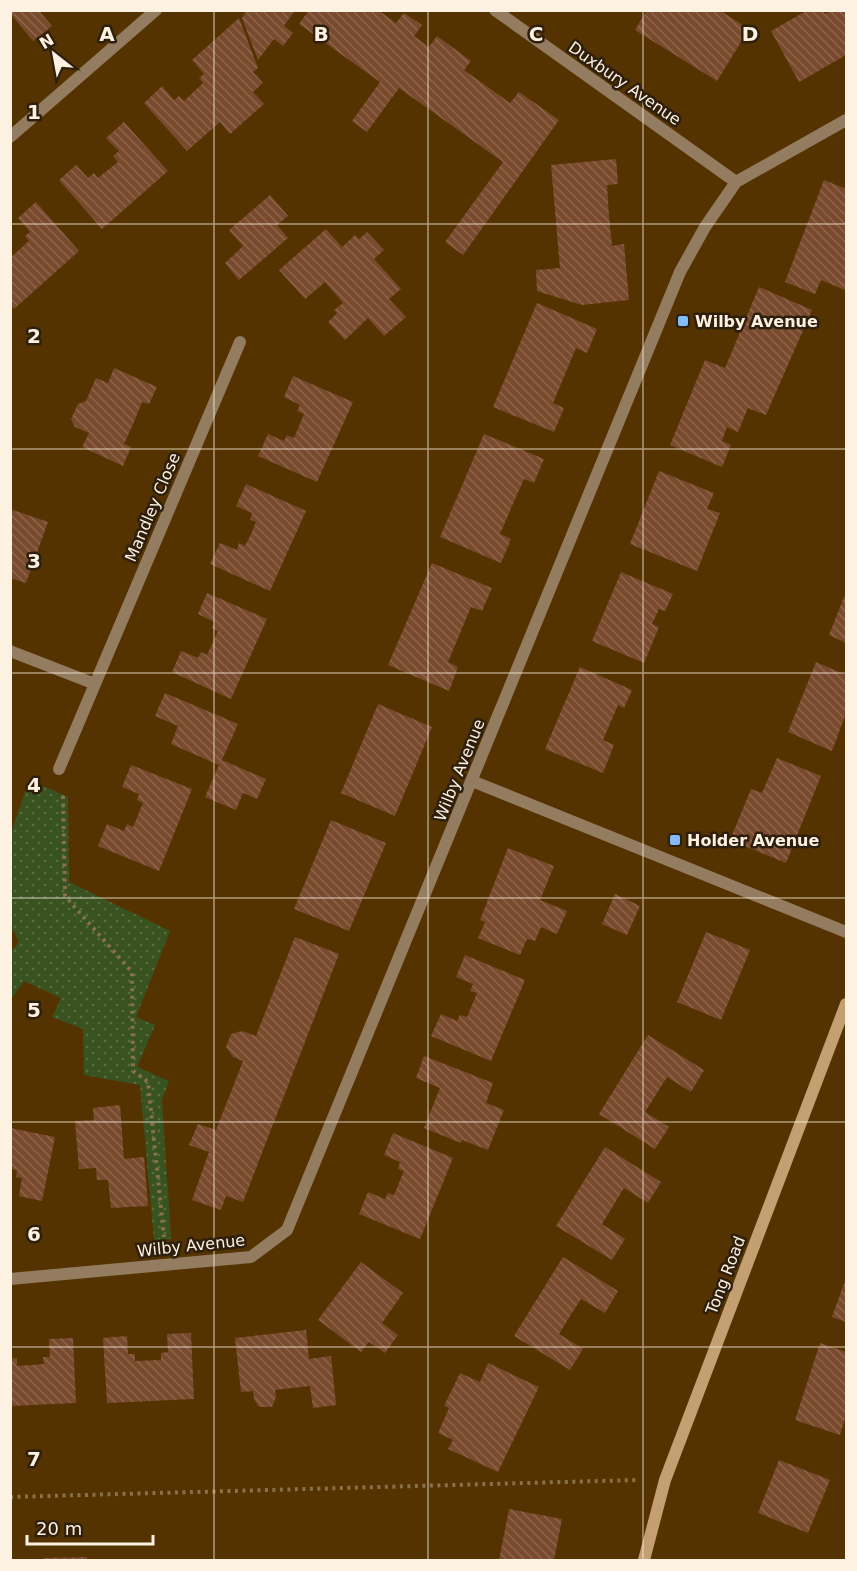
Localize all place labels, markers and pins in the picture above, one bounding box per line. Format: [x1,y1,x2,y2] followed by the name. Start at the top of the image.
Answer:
[695,312,818,331] place label: Wilby Avenue
[676,314,690,328] marker: Wilby Avenue
[687,831,820,850] place label: Holder Avenue
[668,833,682,847] marker: Holder Avenue

